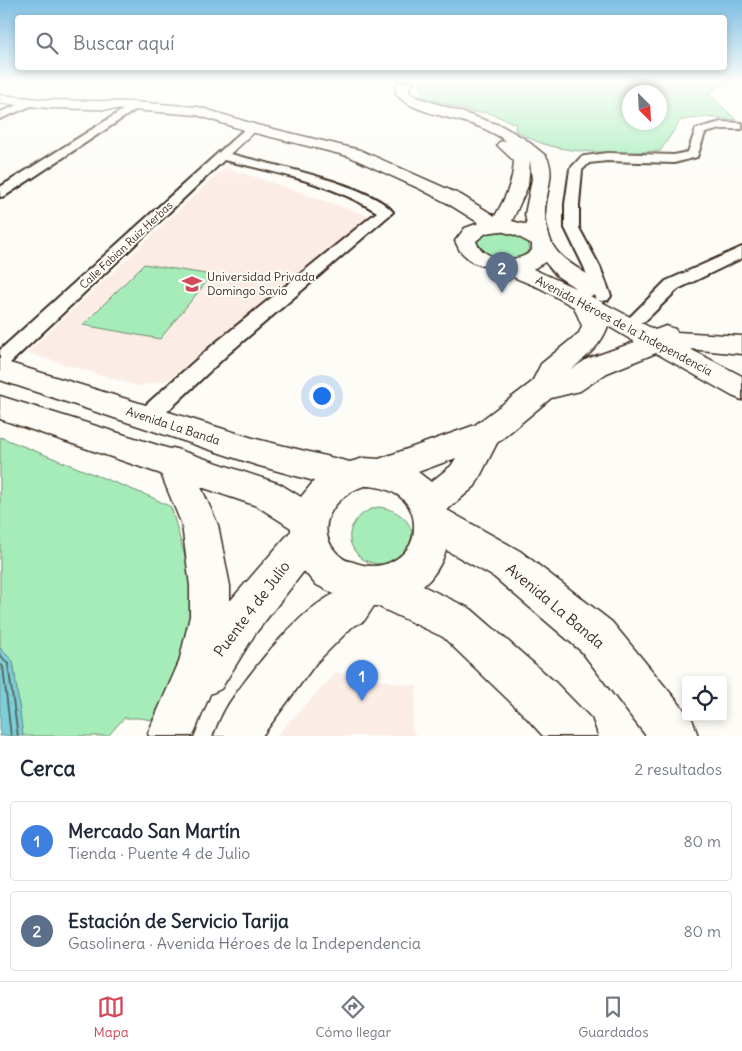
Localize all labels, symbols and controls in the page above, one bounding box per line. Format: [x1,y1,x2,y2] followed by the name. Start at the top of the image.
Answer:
[15,15,727,70] search box
[33,29,61,57] icon: search
[73,31,174,55] text: Buscar aquí
[622,85,667,130] north arrow
[77,198,175,292] street label: Calle Fabian Ruiz Herbas
[486,252,518,293] pin: 2
[207,269,315,298] place label: Universidad Privada Domingo Savio
[533,272,715,379] street label: Avenida Héroes de la Independencia
[181,273,203,295] school or university icon: Universidad Privada Domingo Savio
[309,383,335,409] your location
[124,403,222,448] street label: Avenida La Banda
[209,557,294,660] street label: Puente 4 de Julio
[502,559,609,653] street label: Avenida La Banda
[346,660,378,701] pin: 1
[682,676,727,721] map controls
[682,676,727,721] button: locate
[20,755,75,782] text: Cerca
[634,759,722,779] text: 2 resultados
[68,819,240,843] text: Mercado San Martín
[34,831,40,851] text: 1
[683,831,721,851] text: 80 m
[68,843,250,863] text: Tienda · Puente 4 de Julio
[68,909,289,933] text: Estación de Servicio Tarija
[33,921,41,941] text: 2
[683,921,721,941] text: 80 m
[68,933,421,953] text: Gasolinera · Avenida Héroes de la Independencia
[93,993,129,1041] tab: Mapa
[316,993,391,1041] tab: Cómo llegar
[578,993,649,1041] tab: Guardados

